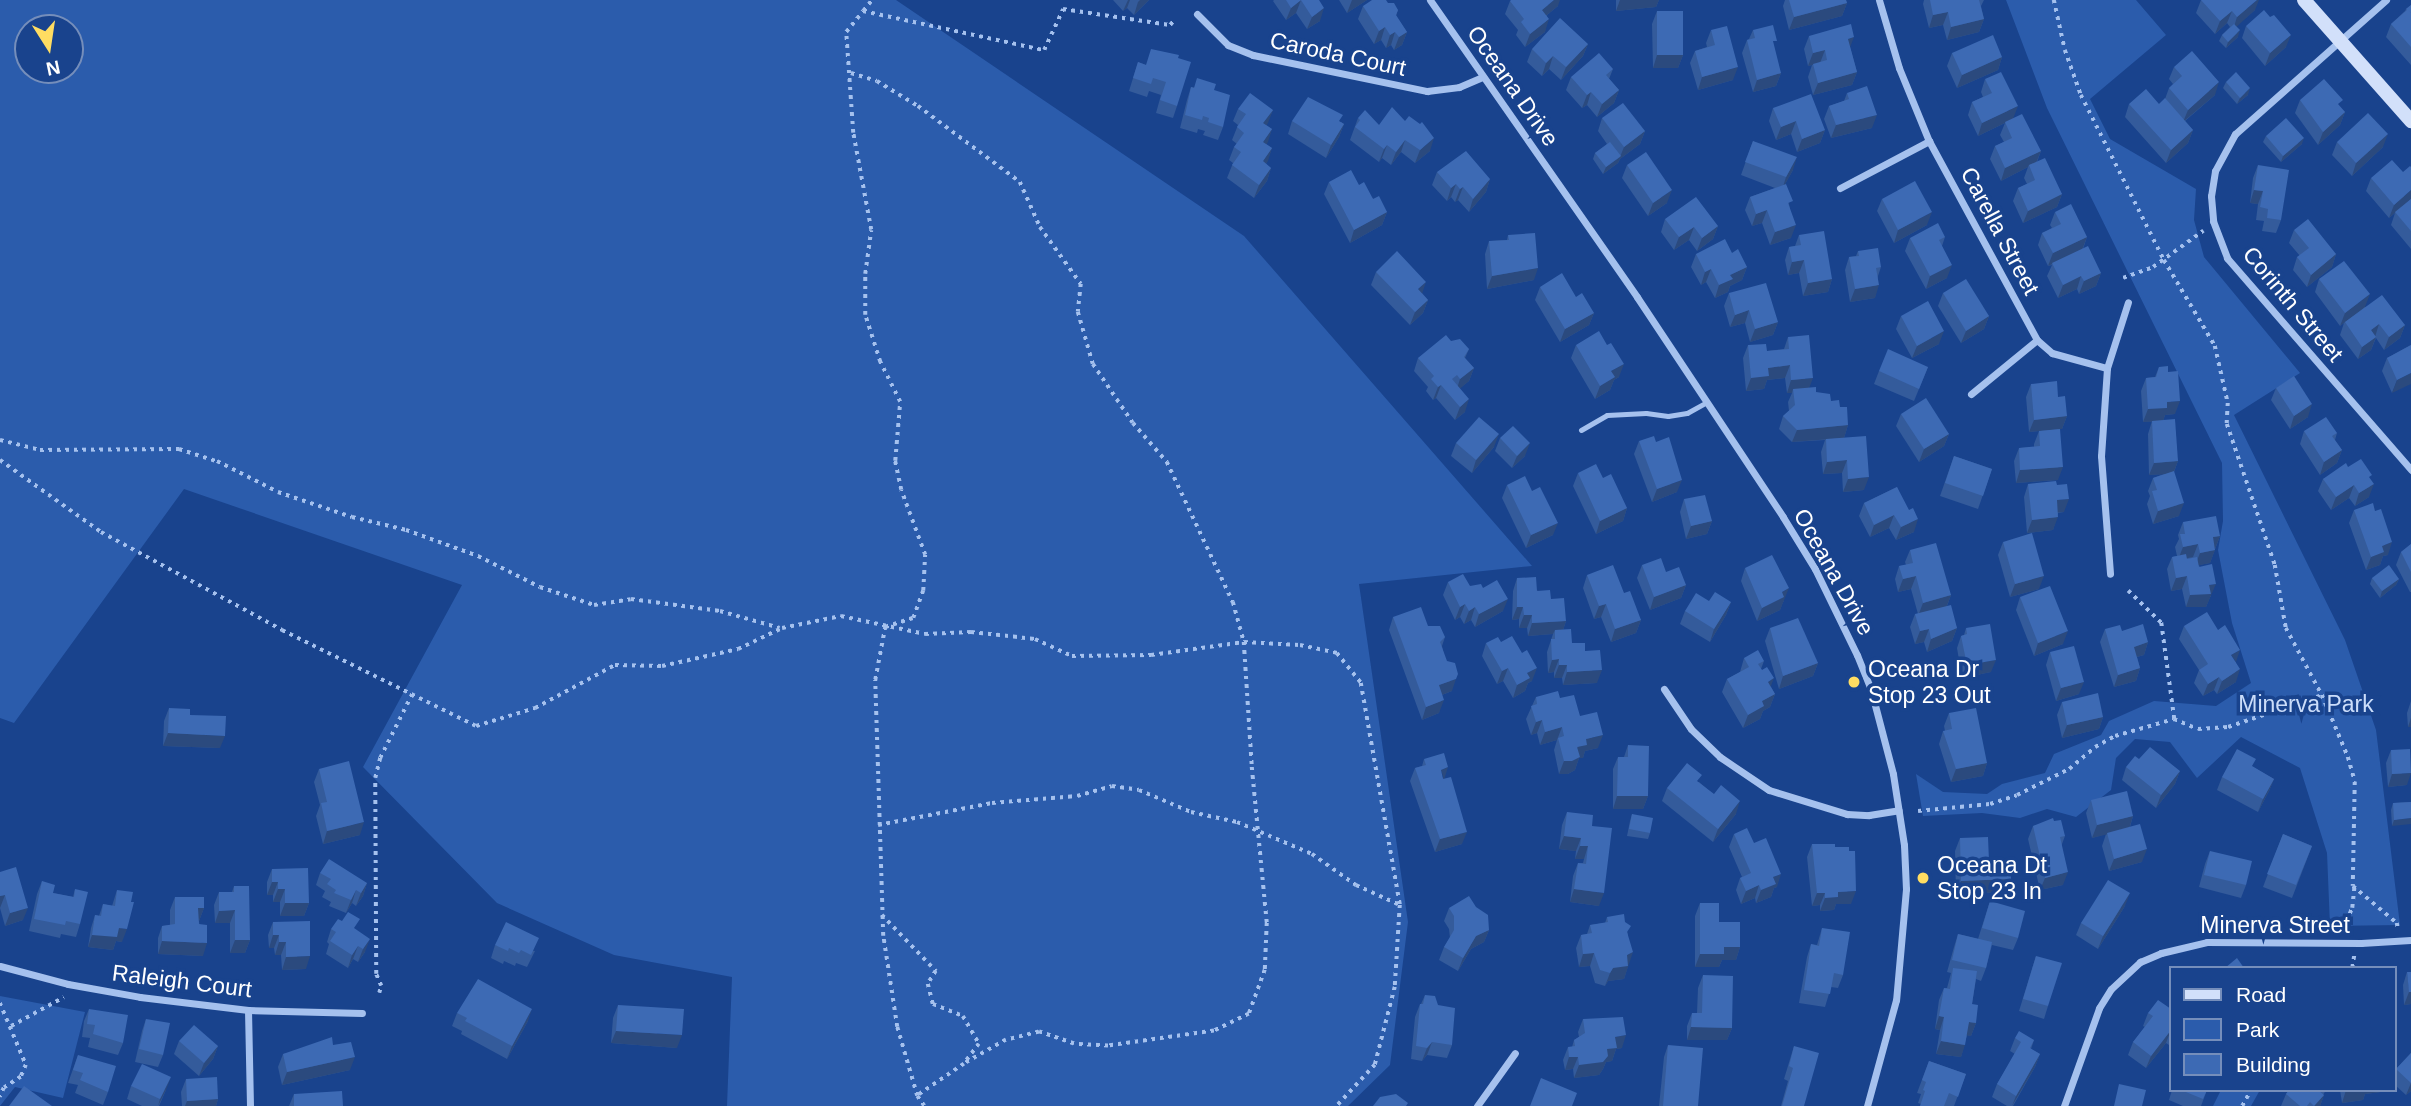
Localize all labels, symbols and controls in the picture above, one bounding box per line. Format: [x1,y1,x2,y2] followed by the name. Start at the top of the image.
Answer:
[14,14,84,84] north arrow
[1461,20,1565,152] street label: Oceana Drive
[1268,26,1408,82] street label: Caroda Court
[44,56,62,80] text: N
[1955,162,2045,300] street label: Carella Street
[2237,241,2349,367] street label: Corinth Street
[1788,504,1880,640] street label: Oceana Drive
[1868,655,1991,709] place label: Oceana Dr Stop 23 Out
[1846,674,1862,690] marker: Oceana Dr Stop 23 Out
[2238,690,2374,718] park label: Minerva Park
[1937,851,2047,905] place label: Oceana Dt Stop 23 In
[1915,870,1931,886] marker: Oceana Dt Stop 23 In
[2200,911,2350,939] street label: Minerva Street
[111,959,253,1003] street label: Raleigh Court
[2170,966,2397,1092] legend
[2236,983,2286,1006] text: Road
[2236,1018,2279,1041] text: Park
[2236,1053,2311,1076] text: Building

